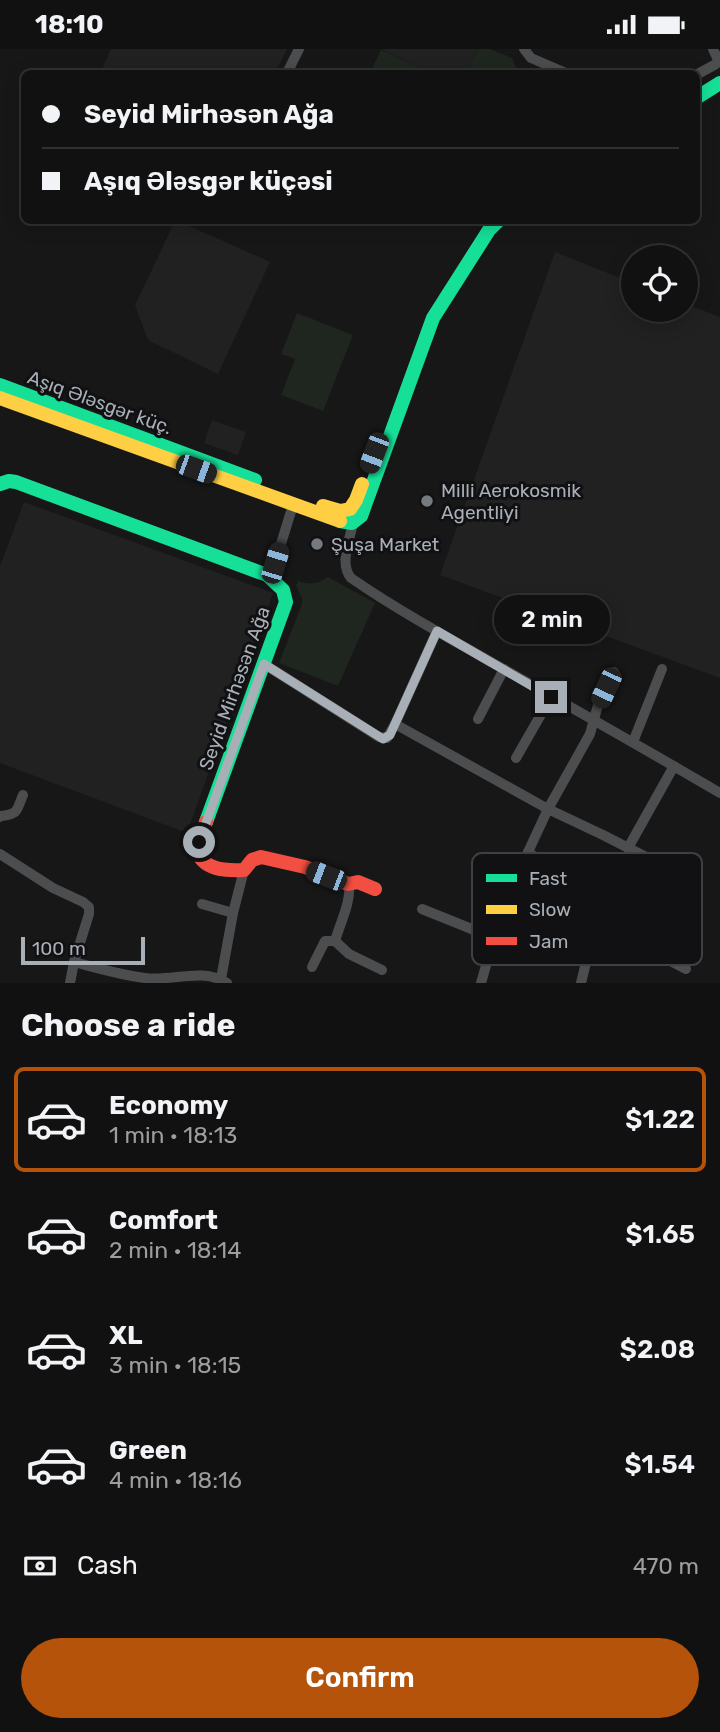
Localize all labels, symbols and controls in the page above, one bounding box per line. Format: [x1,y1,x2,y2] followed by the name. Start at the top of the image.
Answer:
[35,9,104,40] text: 18:10
[84,99,334,130] text: Seyid Mirhəsən Ağa
[84,166,333,197] text: Aşıq Ələsgər küçəsi
[621,245,698,322] map controls
[621,245,698,322] button: locate
[24,366,175,439] street label: Aşıq Ələsgər küç.
[357,430,392,476] car
[173,452,220,486] car
[441,479,581,524] place label: Milli Aerokosmik Agentliyi
[419,493,435,509] marker: Milli Aerokosmik Agentliyi
[331,533,440,556] place label: Şuşa Market
[309,536,325,552] marker: Şuşa Market
[259,540,292,586] car
[493,595,609,645] callout: 2 min
[194,603,275,773] street label: Seyid Mirhəsən Ağa
[521,605,583,633] text: 2 min
[588,665,625,711] car
[535,681,567,713] route end
[183,826,215,858] route start
[472,853,702,965] legend
[303,859,350,893] car
[529,867,568,890] text: Fast
[529,898,571,921] text: Slow
[529,930,568,953] text: Jam
[21,934,145,966] scale bar
[32,937,86,960] text: 100 m
[21,1006,235,1044] text: Choose a ride
[25,1088,88,1151] icon: car
[109,1090,228,1121] text: Economy
[625,1104,695,1135] text: $1.22
[109,1121,237,1149] text: 1 min · 18:13
[25,1203,88,1266] icon: car
[109,1205,218,1236] text: Comfort
[625,1219,695,1250] text: $1.65
[109,1236,241,1264] text: 2 min · 18:14
[25,1318,88,1381] icon: car
[109,1320,142,1351] text: XL
[620,1334,695,1365] text: $2.08
[109,1351,241,1379] text: 3 min · 18:15
[25,1433,88,1496] icon: car
[109,1435,187,1466] text: Green
[625,1449,695,1480] text: $1.54
[109,1466,242,1494] text: 4 min · 18:16
[21,1547,59,1585] icon: cash
[77,1550,138,1581] text: Cash
[633,1552,699,1580] text: 470 m
[21,1638,699,1718] button: Confirm

